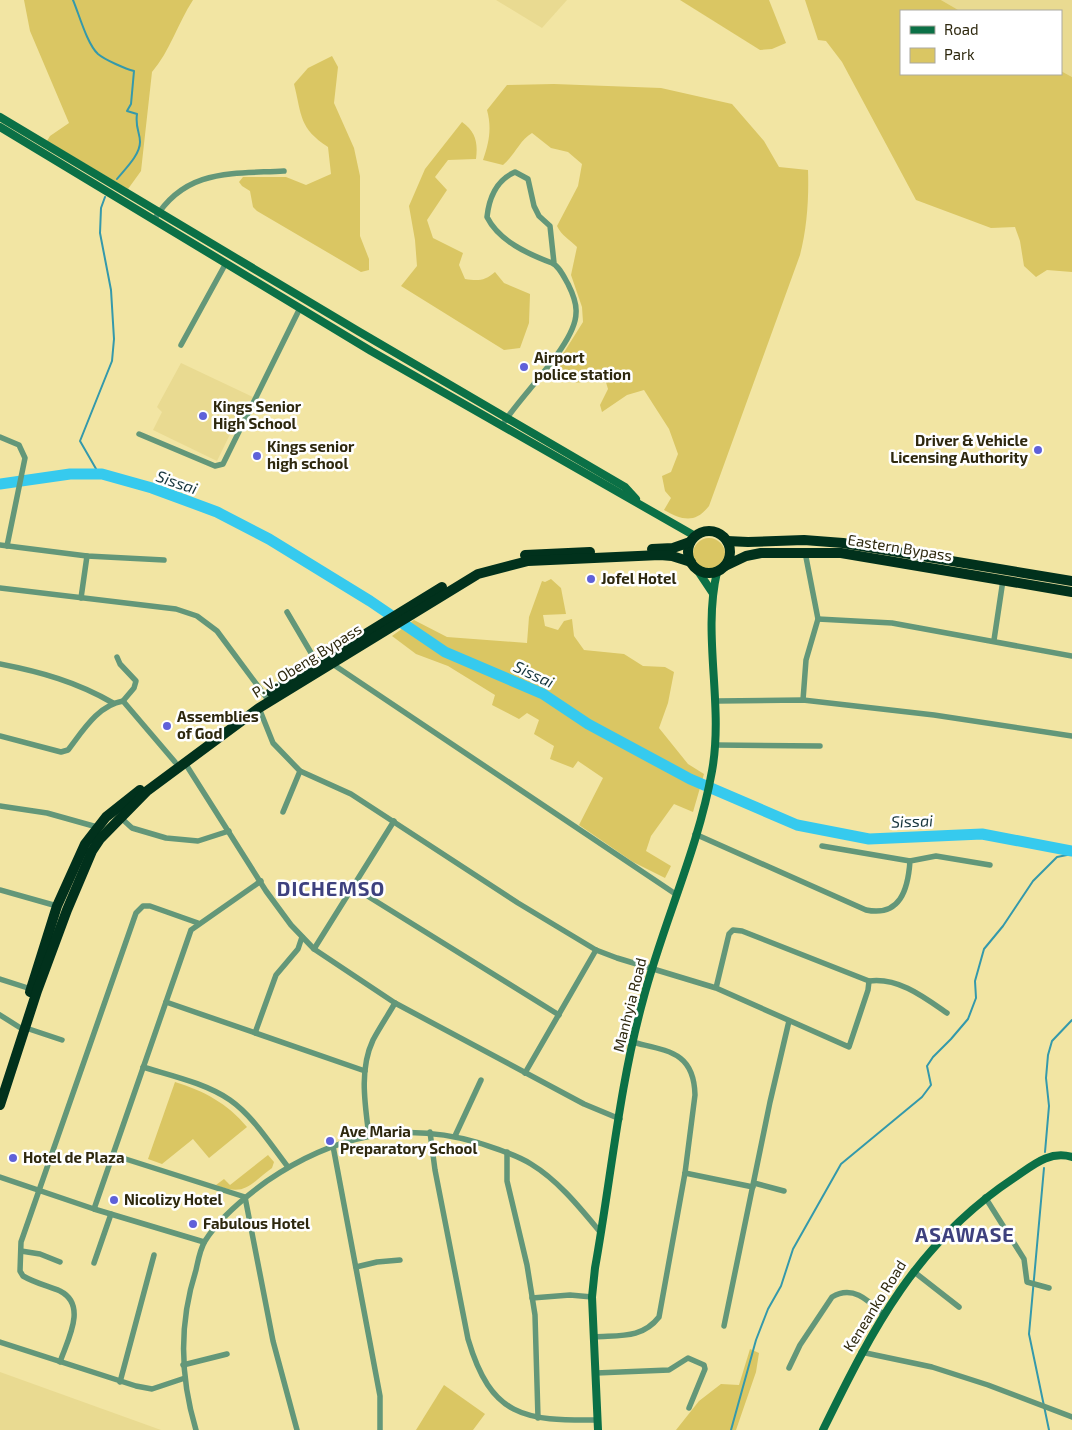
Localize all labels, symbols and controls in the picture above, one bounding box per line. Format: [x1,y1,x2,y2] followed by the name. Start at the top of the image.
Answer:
[900,10,1062,75] legend
[944,20,979,38] text: Road
[944,45,975,63] text: Park
[534,348,631,383] place label: Airport police station
[518,361,530,373] marker: Airport police station
[213,397,302,432] place label: Kings Senior High School
[197,410,209,422] marker: Kings Senior High School
[890,431,1029,467] place label: Driver & Vehicle Licensing Authority
[267,437,355,472] place label: Kings senior high school
[1032,444,1044,456] marker: Driver & Vehicle Licensing Authority
[251,450,263,462] marker: Kings senior high school
[154,466,200,497] water label: Sissai
[847,530,954,564] street label: Eastern Bypass
[601,569,676,587] place label: Jofel Hotel
[585,573,597,585] marker: Jofel Hotel
[248,619,365,701] street label: P. V. Obeng Bypass
[511,656,557,691] water label: Sissai
[177,707,259,742] place label: Assemblies of God
[161,720,173,732] marker: Assemblies of God
[891,810,933,831] water label: Sissai
[277,876,385,900] district label: DICHEMSO
[609,956,649,1054] street label: Manhyia Road
[340,1122,477,1158] place label: Ave Maria Preparatory School
[324,1135,336,1147] marker: Ave Maria Preparatory School
[23,1148,124,1166] place label: Hotel de Plaza
[7,1152,19,1164] marker: Hotel de Plaza
[124,1190,222,1209] place label: Nicolizy Hotel
[108,1194,120,1206] marker: Nicolizy Hotel
[203,1214,310,1232] place label: Fabulous Hotel
[187,1218,199,1230] marker: Fabulous Hotel
[915,1222,1015,1246] district label: ASAWASE
[839,1256,909,1354] street label: Keneanko Road

